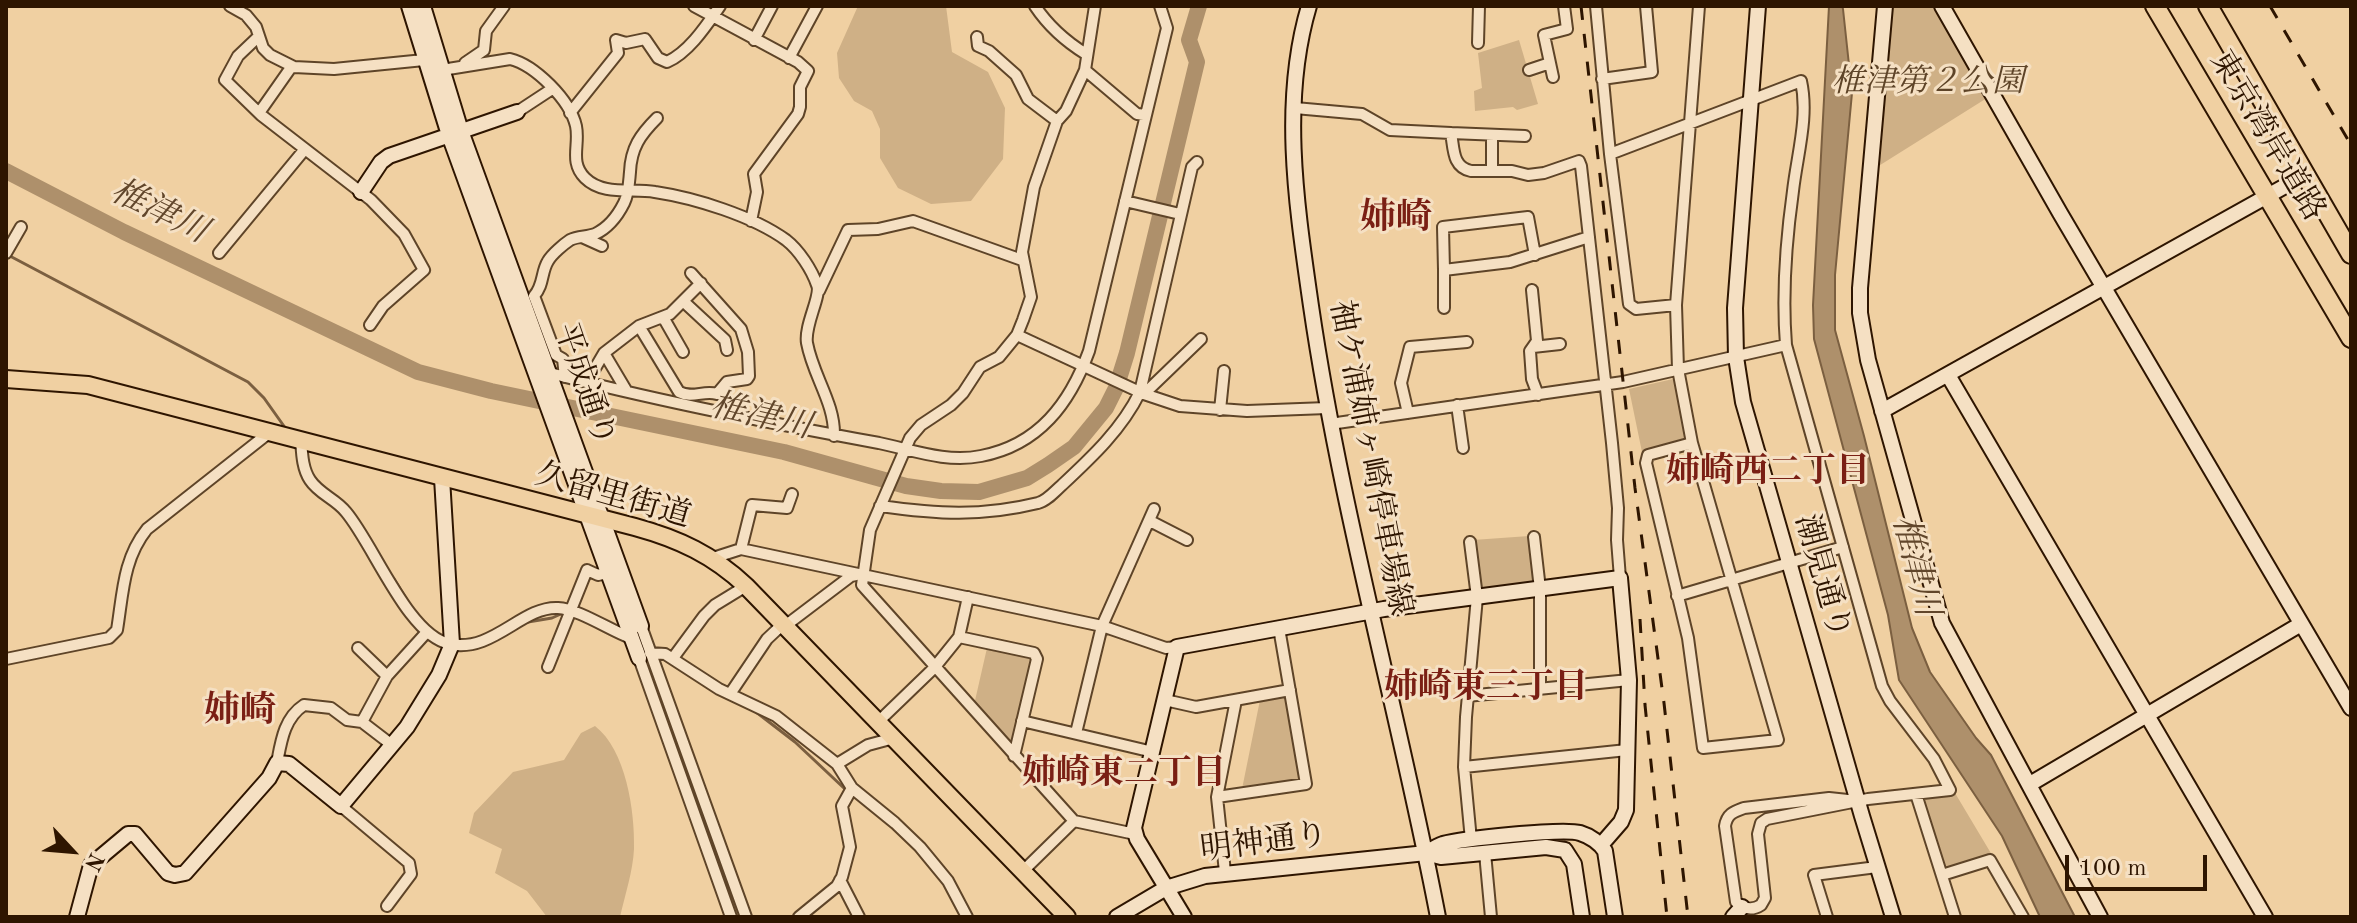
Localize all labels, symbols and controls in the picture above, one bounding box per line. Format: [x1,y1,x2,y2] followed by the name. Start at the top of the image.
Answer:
[2201,44,2333,228] street label: 東京湾岸道路
[1832,64,2024,102] park label: 椎津第２公園
[104,171,214,253] water label: 椎津川
[1360,197,1432,241] district label: 姉崎
[1321,297,1419,619] street label: 袖ケ浦姉ヶ崎停車場線
[545,318,623,452] street label: 平成通り
[707,386,815,448] water label: 椎津川
[1666,452,1870,492] district label: 姉崎西二丁目
[531,455,695,537] street label: 久留里街道
[1786,510,1858,644] street label: 潮見通り
[1883,512,1947,620] water label: 椎津川
[1384,668,1588,708] district label: 姉崎東三丁目
[204,690,276,734] district label: 姉崎
[1022,754,1226,794] district label: 姉崎東二丁目
[32,811,112,891] north arrow
[1198,816,1330,870] street label: 明神通り
[2069,839,2211,889] scale bar
[80,849,107,874] text: N
[2079,857,2147,881] text: 100 m

